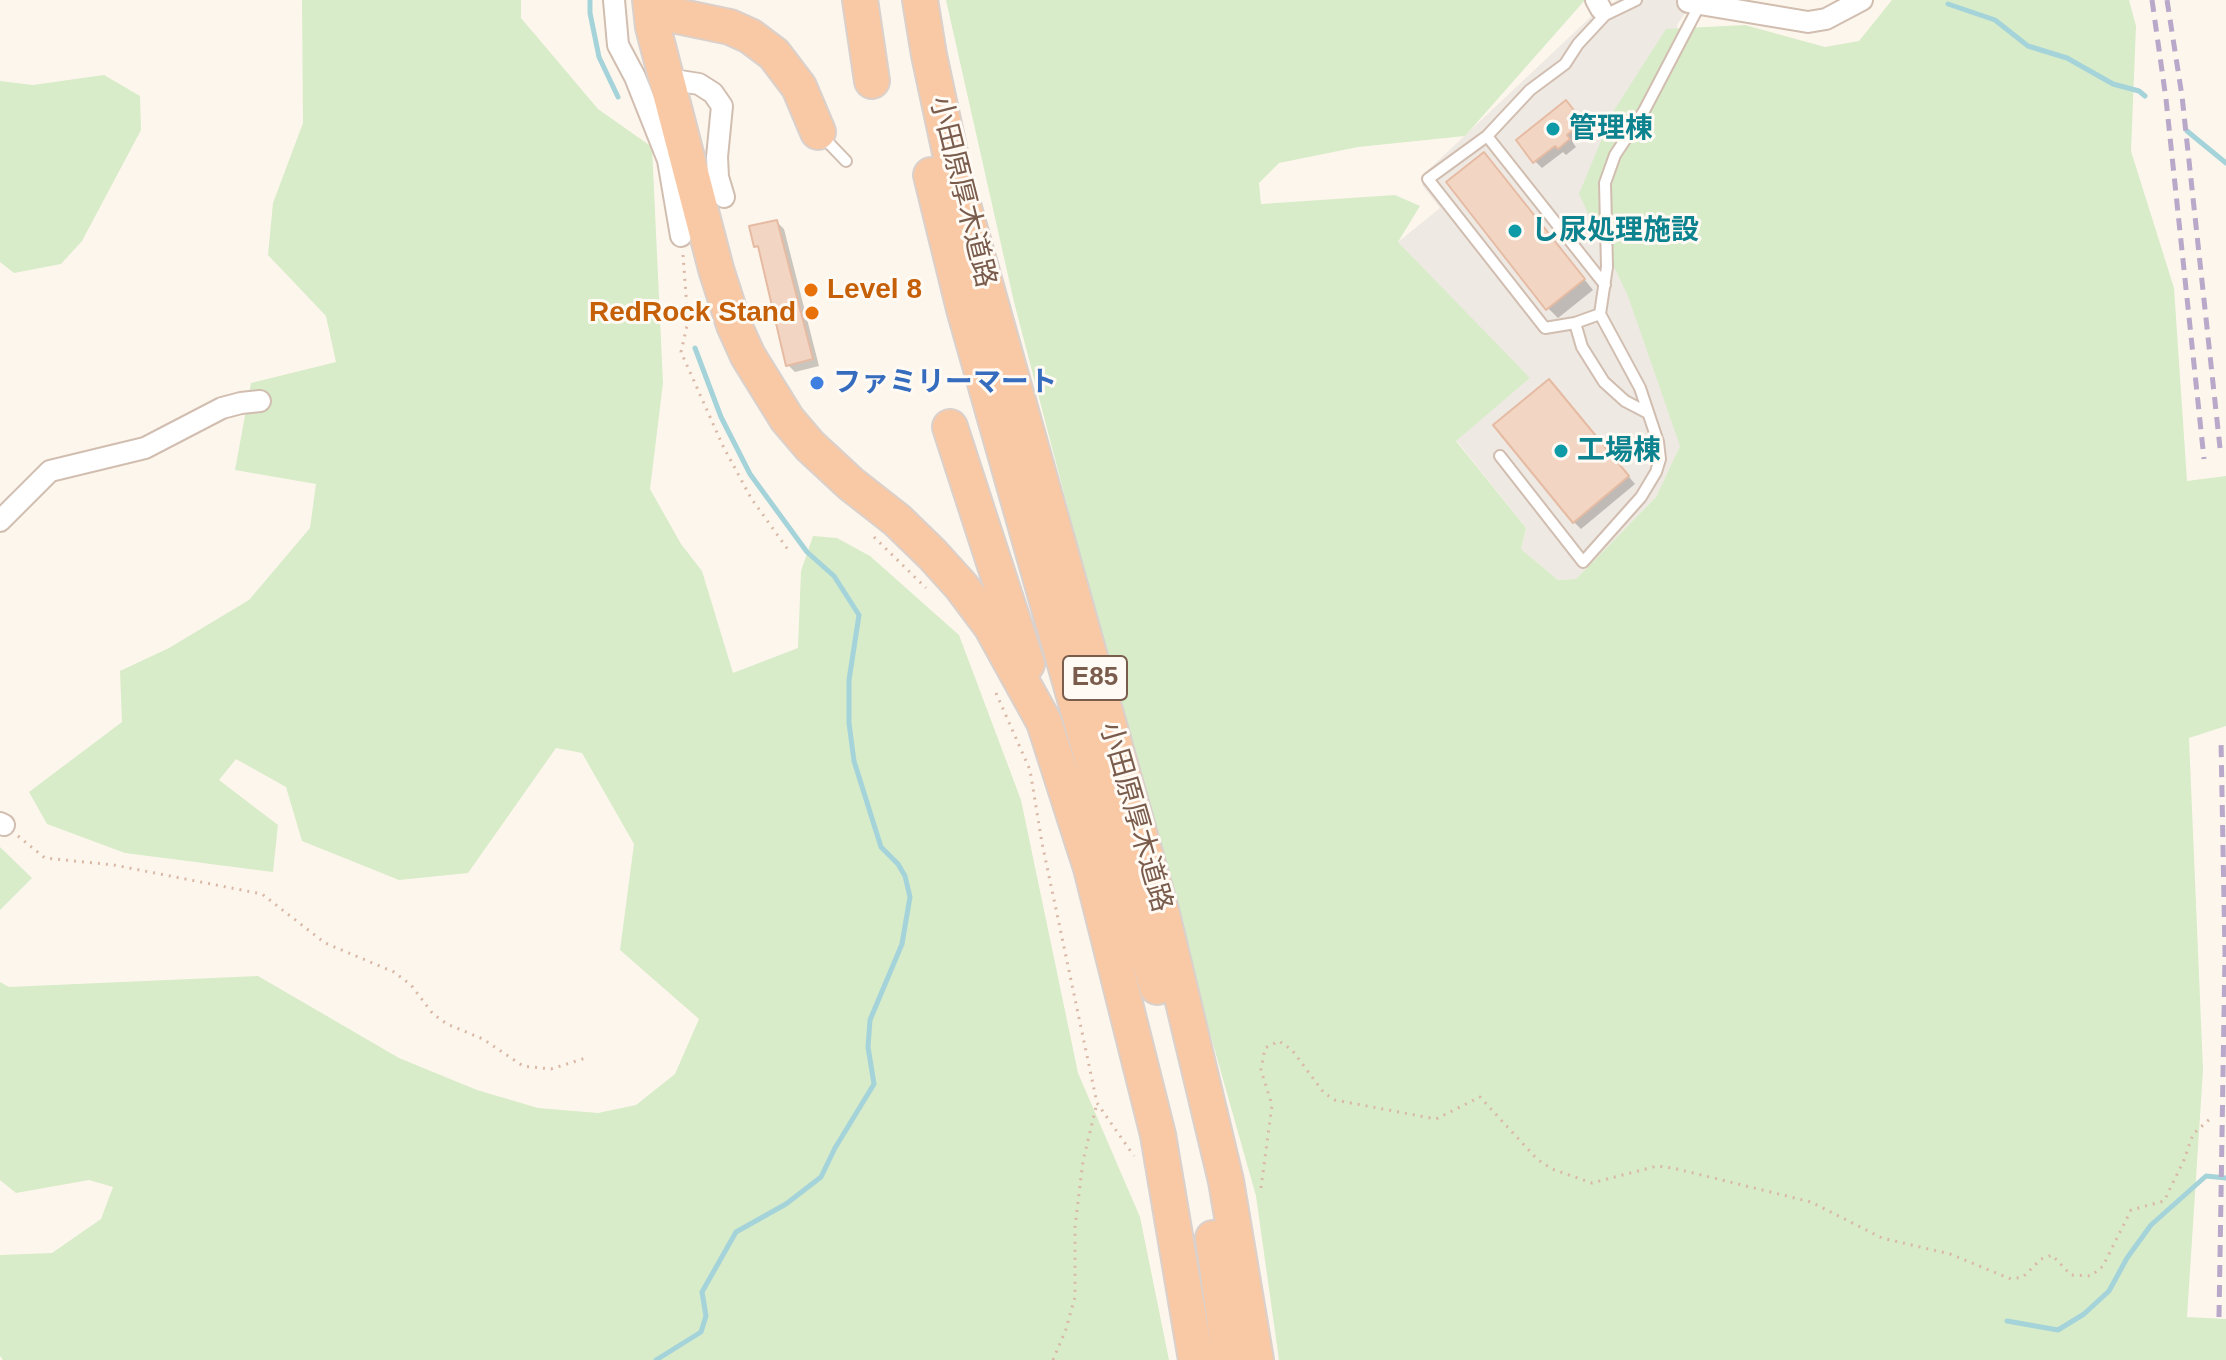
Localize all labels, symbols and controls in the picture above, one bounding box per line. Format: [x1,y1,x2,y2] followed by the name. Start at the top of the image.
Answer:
[922,93,1002,291] street label: 小田原厚木道路
[1569,112,1653,146] place label: 管理棟
[1544,120,1562,138] marker: 管理棟
[1531,214,1699,248] place label: し尿処理施設
[1506,222,1524,240] marker: し尿処理施設
[827,273,922,307] place label: Level 8
[802,281,820,299] marker: Level 8
[589,296,796,330] place label: RedRock Stand
[803,304,821,322] marker: RedRock Stand
[833,366,1057,400] place label: ファミリーマート
[808,374,826,392] marker: ファミリーマート
[1577,434,1661,468] place label: 工場棟
[1552,442,1570,460] marker: 工場棟
[1063,656,1127,700] road number: E85
[1092,718,1178,916] street label: 小田原厚木道路

